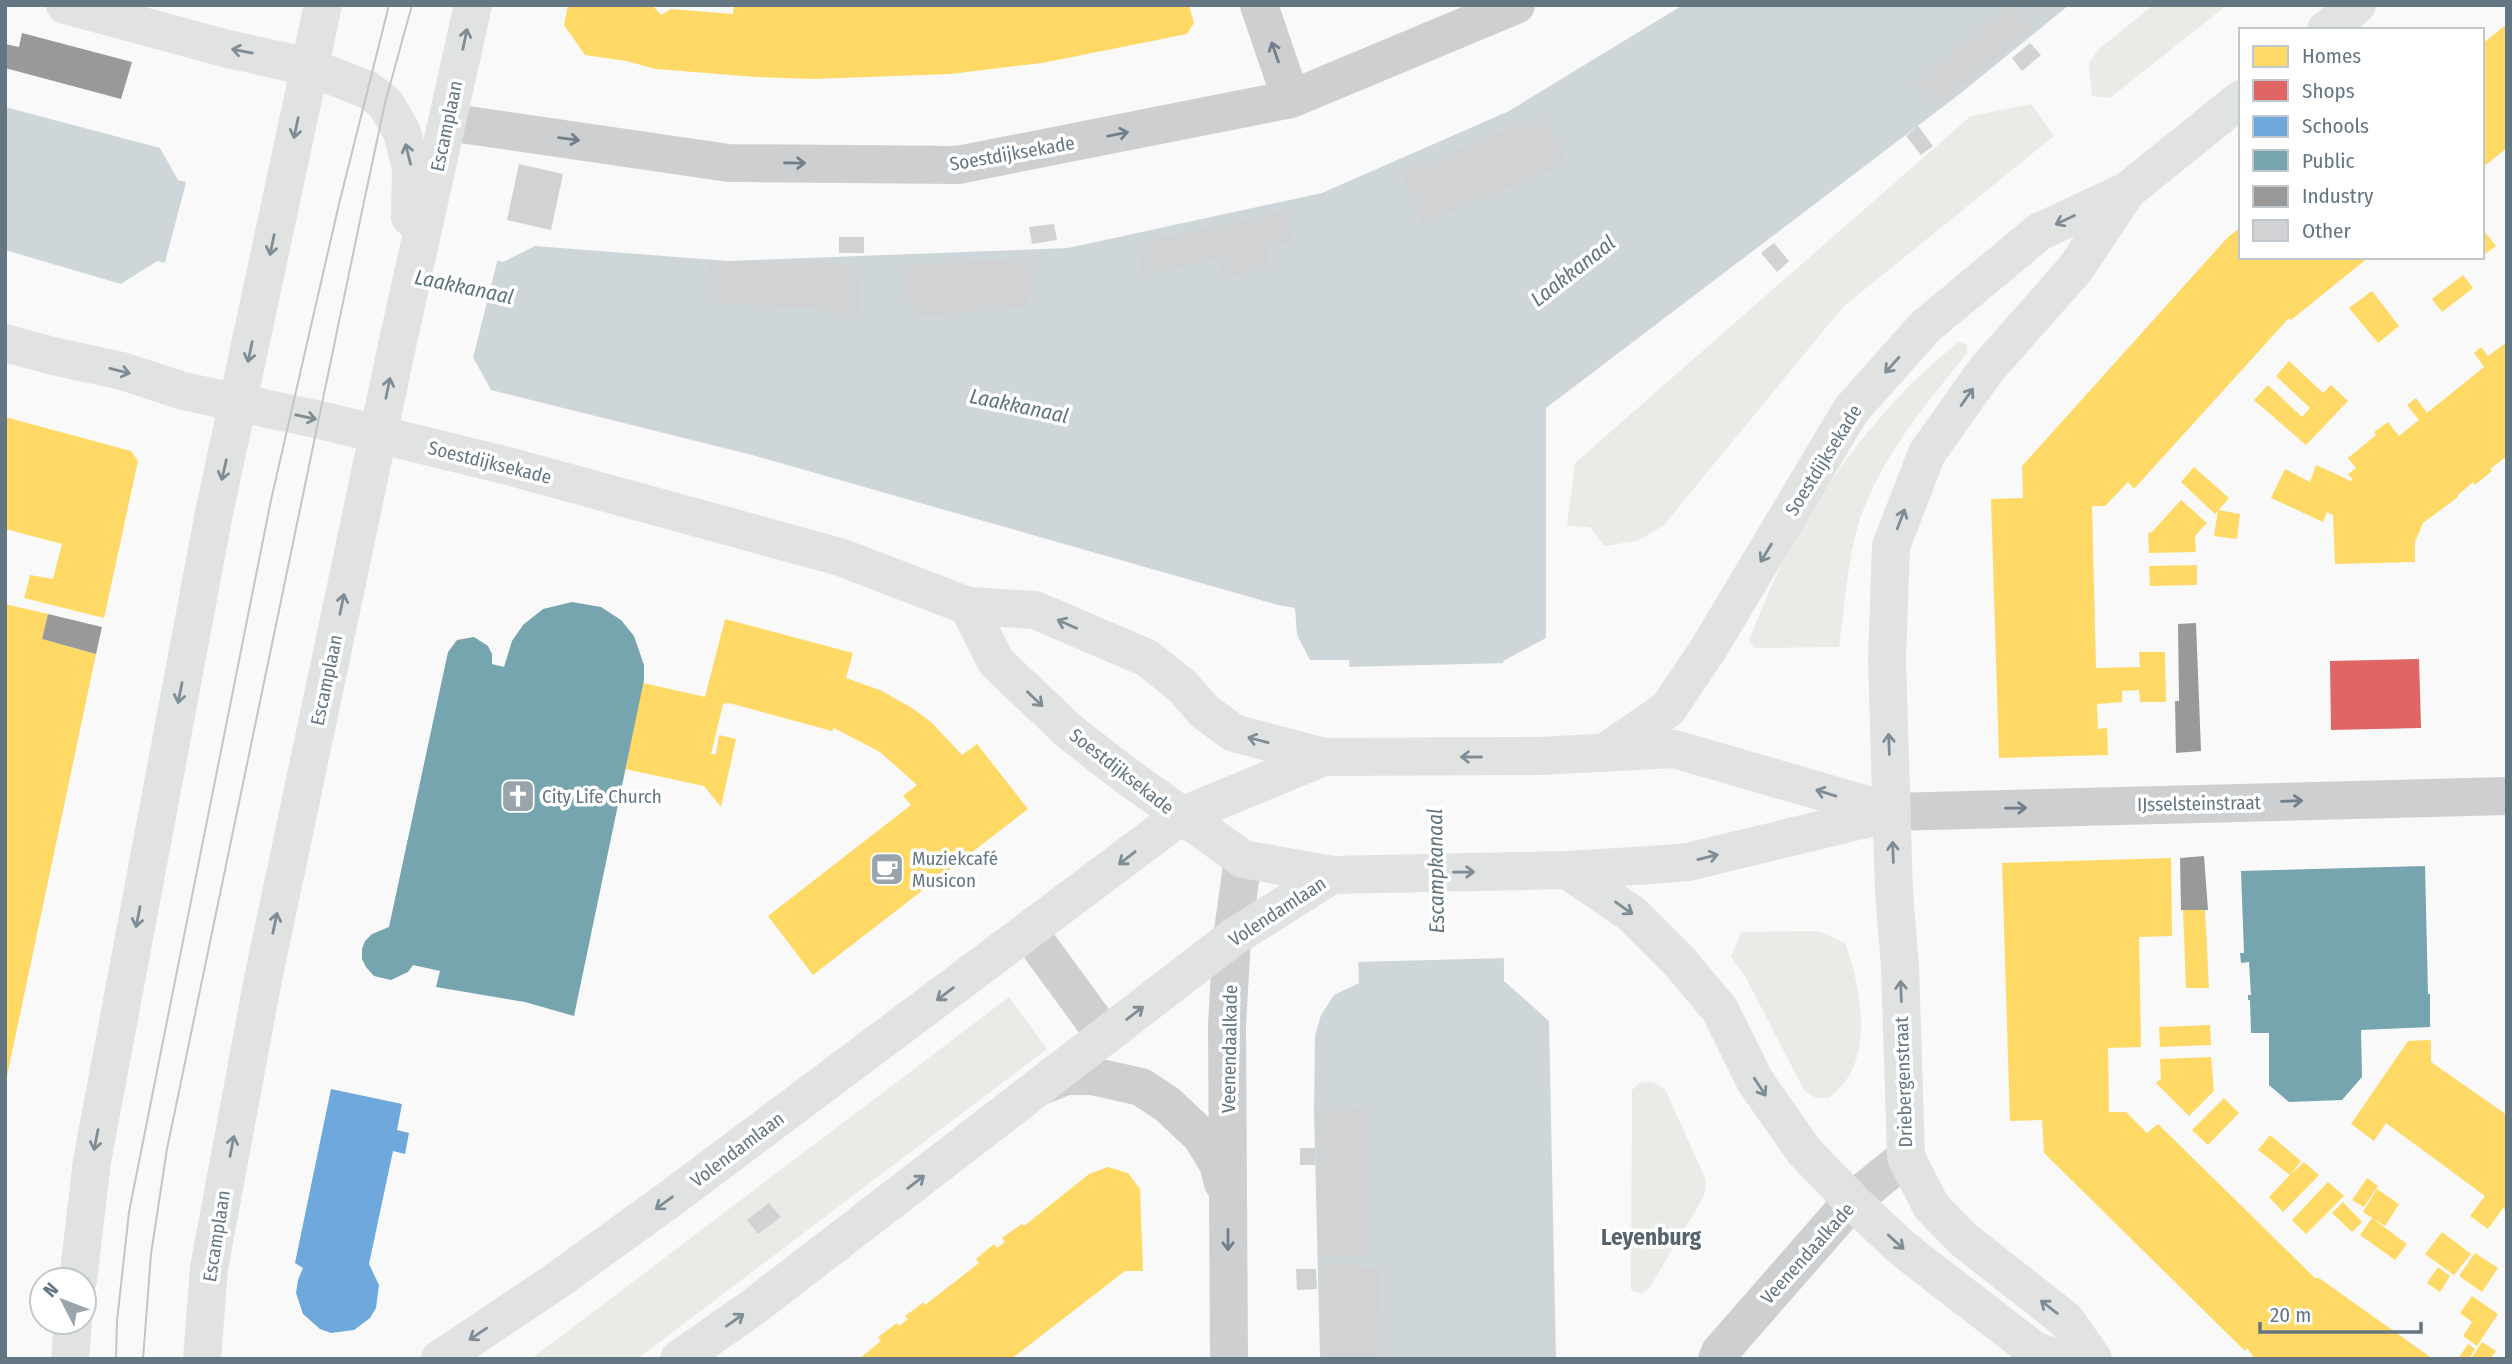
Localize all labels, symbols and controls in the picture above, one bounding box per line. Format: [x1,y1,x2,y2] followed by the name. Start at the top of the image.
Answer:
[458,28,472,51] one-way arrow
[2239,28,2484,259] legend
[1268,42,1280,64] one-way arrow
[2302,43,2361,69] text: Homes
[231,44,254,58] one-way arrow
[2302,78,2355,104] text: Shops
[426,79,467,174] street label: Escamplaan
[2302,113,2369,139] text: Schools
[289,116,303,139] one-way arrow
[1106,126,1129,140] one-way arrow
[948,131,1076,176] street label: Soestdijksekade
[558,133,580,146] one-way arrow
[401,143,414,166] one-way arrow
[2302,148,2354,174] text: Public
[783,156,806,170] one-way arrow
[2302,183,2374,209] text: Industry
[2055,214,2076,227] one-way arrow
[2302,218,2351,244] text: Other
[1525,230,1621,312] water label: Laakkanaal
[265,233,279,256] one-way arrow
[412,264,516,310] water label: Laakkanaal
[242,340,256,363] one-way arrow
[1883,356,1900,373] one-way arrow
[108,365,130,378] one-way arrow
[382,377,396,400] one-way arrow
[967,383,1071,429] water label: Laakkanaal
[1960,388,1974,407] one-way arrow
[1780,401,1867,520] street label: Soestdijksekade
[294,411,317,425] one-way arrow
[426,436,554,489] street label: Soestdijksekade
[217,458,230,481] one-way arrow
[1896,508,1909,530] one-way arrow
[1758,543,1772,563] one-way arrow
[336,593,350,616] one-way arrow
[1057,617,1078,630] one-way arrow
[306,633,347,728] street label: Escamplaan
[173,681,186,704] one-way arrow
[1026,691,1043,708] one-way arrow
[1065,723,1179,819] street label: Soestdijksekade
[1247,733,1270,746] one-way arrow
[1882,733,1895,756] one-way arrow
[1459,750,1482,764] one-way arrow
[499,777,537,815] church icon: City Life Church
[542,785,662,808] place label: City Life Church
[1816,785,1838,798] one-way arrow
[2137,791,2262,816] street label: IJsselsteinstraat
[2280,795,2303,808] one-way arrow
[2004,801,2027,815] one-way arrow
[1422,808,1450,934] water label: Escampkanaal
[1886,841,1899,864] one-way arrow
[912,847,998,892] place label: Muziekcafé Musicon
[868,850,906,888] cafe icon: Muziekcafé Musicon
[1696,850,1719,863] one-way arrow
[1119,851,1137,866] one-way arrow
[1452,865,1475,879] one-way arrow
[1224,872,1330,951] street label: Volendamlaan
[1614,901,1633,915] one-way arrow
[131,905,144,928] one-way arrow
[269,912,283,935] one-way arrow
[1894,979,1907,1002] one-way arrow
[1217,985,1242,1113] street label: Veenendaalkade
[936,987,955,1002] one-way arrow
[1125,1006,1144,1021] one-way arrow
[1890,1015,1917,1148] street label: Driebergenstraat
[1753,1077,1767,1097] one-way arrow
[686,1107,789,1192] street label: Volendamlaan
[88,1128,102,1151] one-way arrow
[225,1135,239,1158] one-way arrow
[906,1174,925,1189] one-way arrow
[198,1189,235,1283] street label: Escamplaan
[655,1196,674,1210] one-way arrow
[1756,1198,1859,1309] street label: Veenendaalkade
[1601,1223,1702,1251] district label: Leyenburg
[1221,1229,1235,1252] one-way arrow
[1887,1234,1904,1251] one-way arrow
[28,1266,98,1336] north arrow
[38,1278,63,1302] text: N
[2260,1290,2421,1334] scale bar
[2041,1300,2059,1315] one-way arrow
[2270,1302,2311,1328] text: 20 m
[725,1313,744,1327] one-way arrow
[469,1326,488,1341] one-way arrow

